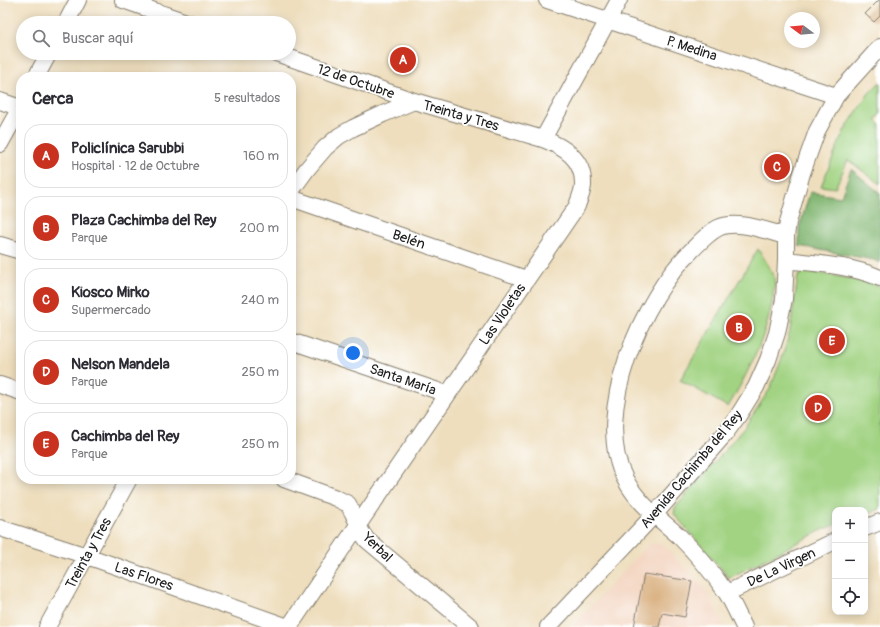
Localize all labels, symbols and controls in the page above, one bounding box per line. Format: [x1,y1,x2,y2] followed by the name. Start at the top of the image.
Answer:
[784,12,820,48] north arrow
[16,16,296,60] search box
[30,27,52,49] icon: search
[62,29,134,48] text: Buscar aquí
[665,32,719,65] street label: P. Medina
[390,45,416,75] pin: A
[315,60,397,103] street label: 12 de Octubre
[32,88,73,109] text: Cerca
[214,90,280,106] text: 5 resultados
[421,96,502,135] street label: Treinta y Tres
[71,139,184,158] text: Policlínica Sarubbi
[42,148,50,164] text: A
[243,148,279,164] text: 160 m
[764,152,790,182] pin: C
[71,158,199,174] text: Hospital · 12 de Octubre
[71,211,216,230] text: Plaza Cachimba del Rey
[42,220,50,236] text: B
[240,220,279,236] text: 200 m
[390,226,428,253] street label: Belén
[71,230,107,246] text: Parque
[476,280,530,348] street label: Las Violetas
[71,283,150,302] text: Kiosco Mirko
[42,292,50,308] text: C
[241,292,279,308] text: 240 m
[71,302,151,318] text: Supermercado
[726,313,752,343] pin: B
[819,326,845,356] pin: E
[343,343,363,363] your location
[71,355,170,374] text: Nelson Mandela
[367,360,438,399] street label: Santa María
[42,364,50,380] text: D
[241,364,279,380] text: 250 m
[71,374,107,390] text: Parque
[805,393,831,423] pin: D
[637,407,746,532] street label: Avenida Cachimba del Rey
[71,427,179,446] text: Cachimba del Rey
[43,436,49,452] text: E
[241,436,279,452] text: 250 m
[71,446,107,462] text: Parque
[832,507,868,615] map controls
[832,507,868,543] button: +
[62,514,115,592] street label: Treinta y Tres
[358,528,396,566] street label: Yerbal
[832,543,868,579] button: −
[744,544,818,591] street label: De La Virgen
[112,559,176,595] street label: Las Flores
[832,579,868,615] button: locate

